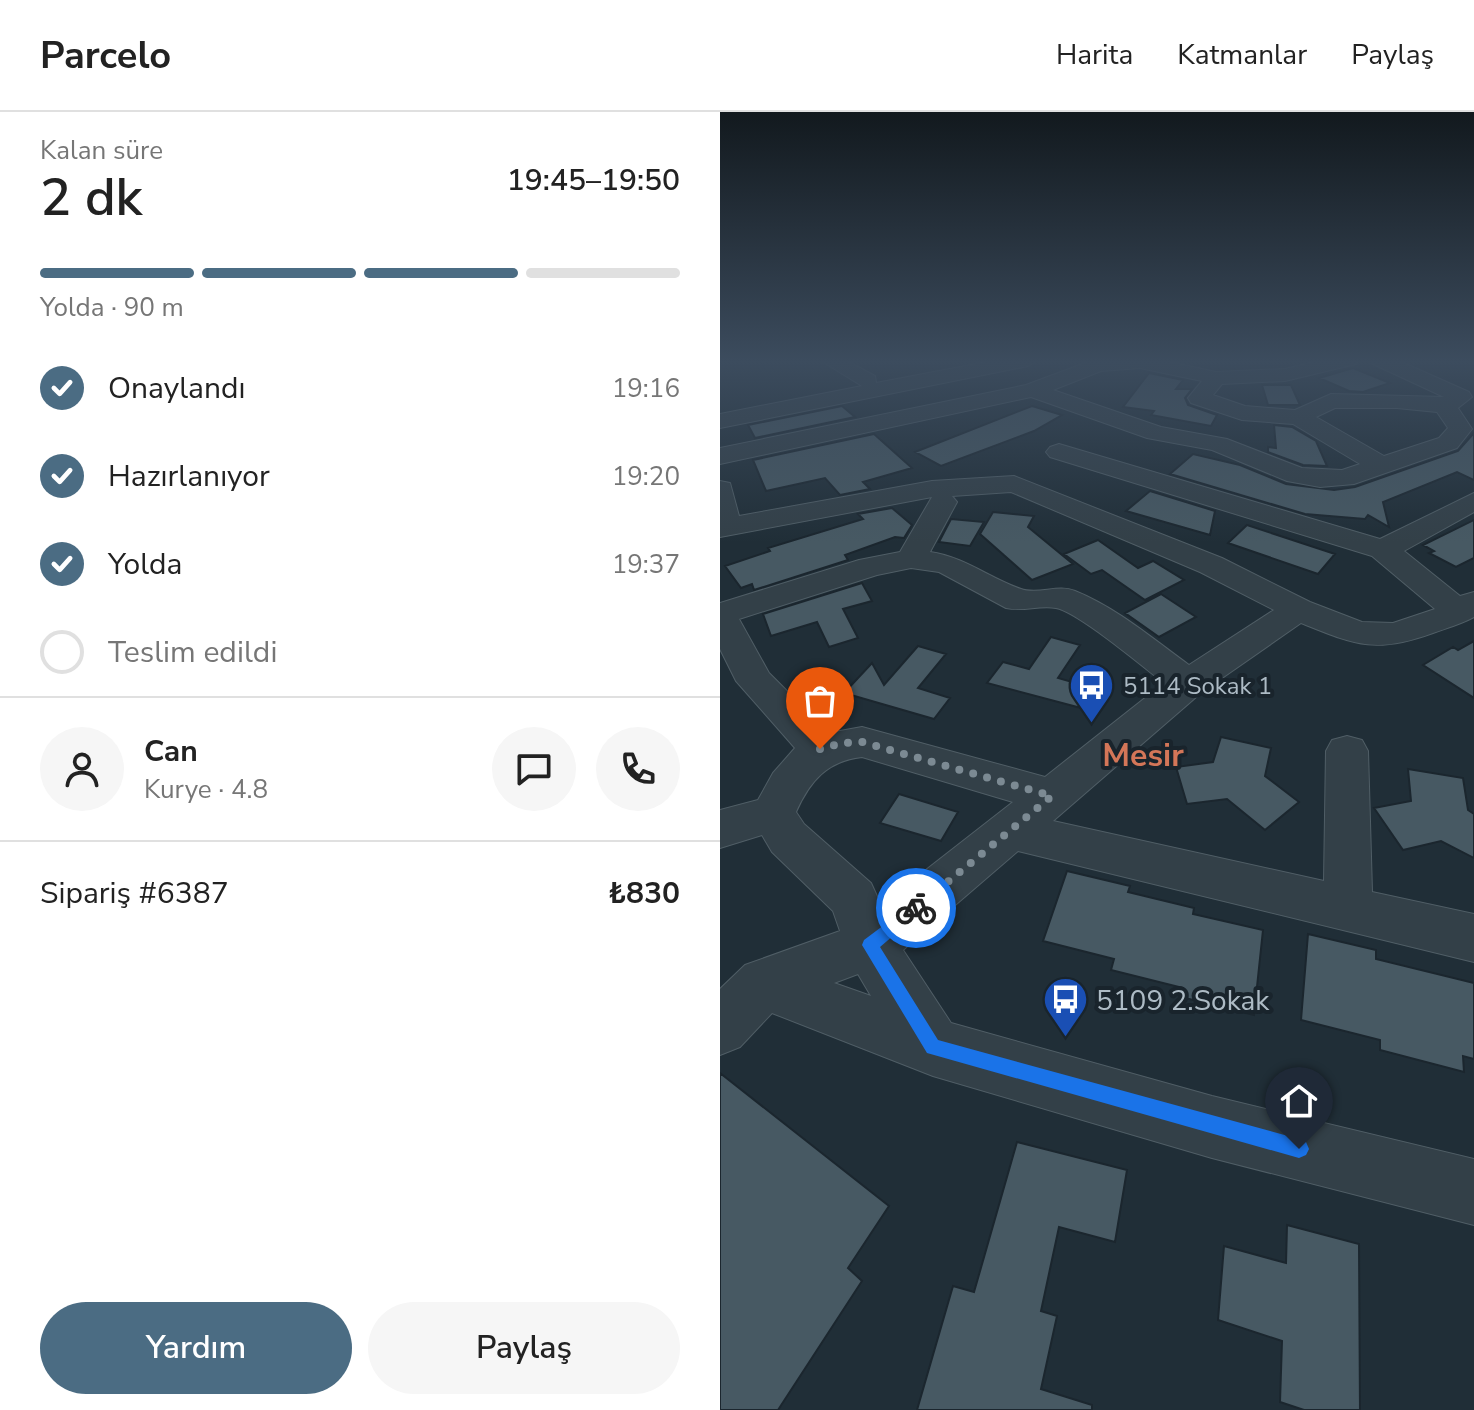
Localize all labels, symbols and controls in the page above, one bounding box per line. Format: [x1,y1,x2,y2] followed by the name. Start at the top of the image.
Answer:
[40,30,171,81] text: Parcelo
[1056,36,1133,74] text: Harita
[1177,36,1307,74] text: Katmanlar
[1351,36,1434,74] text: Paylaş
[40,133,163,168] text: Kalan süre
[507,160,680,201] text: 19:45–19:50
[40,162,142,233] text: 2 dk
[40,290,184,325] text: Yolda · 90 m
[40,366,84,410] icon: check
[108,368,246,409] text: Onaylandı
[612,371,680,406] text: 19:16
[40,454,84,498] icon: check
[108,456,270,497] text: Hazırlanıyor
[612,459,680,494] text: 19:20
[40,542,84,586] icon: check
[108,544,182,585] text: Yolda
[612,547,680,582] text: 19:37
[108,632,277,673] text: Teslim edildi
[1068,662,1116,725] bus stop icon: 5114 Sokak 1
[786,667,854,749] pin
[1123,670,1272,702] place label: 5114 Sokak 1
[798,679,842,723] icon: bag
[40,727,124,811] button: person
[492,727,576,811] button: chat
[596,727,680,811] button: phone
[144,731,198,772] text: Can
[1102,734,1184,777] district label: Mesir
[144,772,268,807] text: Kurye · 4.8
[876,868,956,948] courier
[40,873,229,914] text: Sipariş #6387
[608,873,680,914] text: ₺830
[894,886,938,930] icon: bike
[1041,976,1089,1039] bus stop icon: 5109 2.Sokak
[1096,982,1270,1020] place label: 5109 2.Sokak
[1265,1067,1333,1149] pin
[1277,1079,1321,1123] icon: home
[40,1302,352,1394] button: Yardım
[368,1302,680,1394] button: Paylaş

